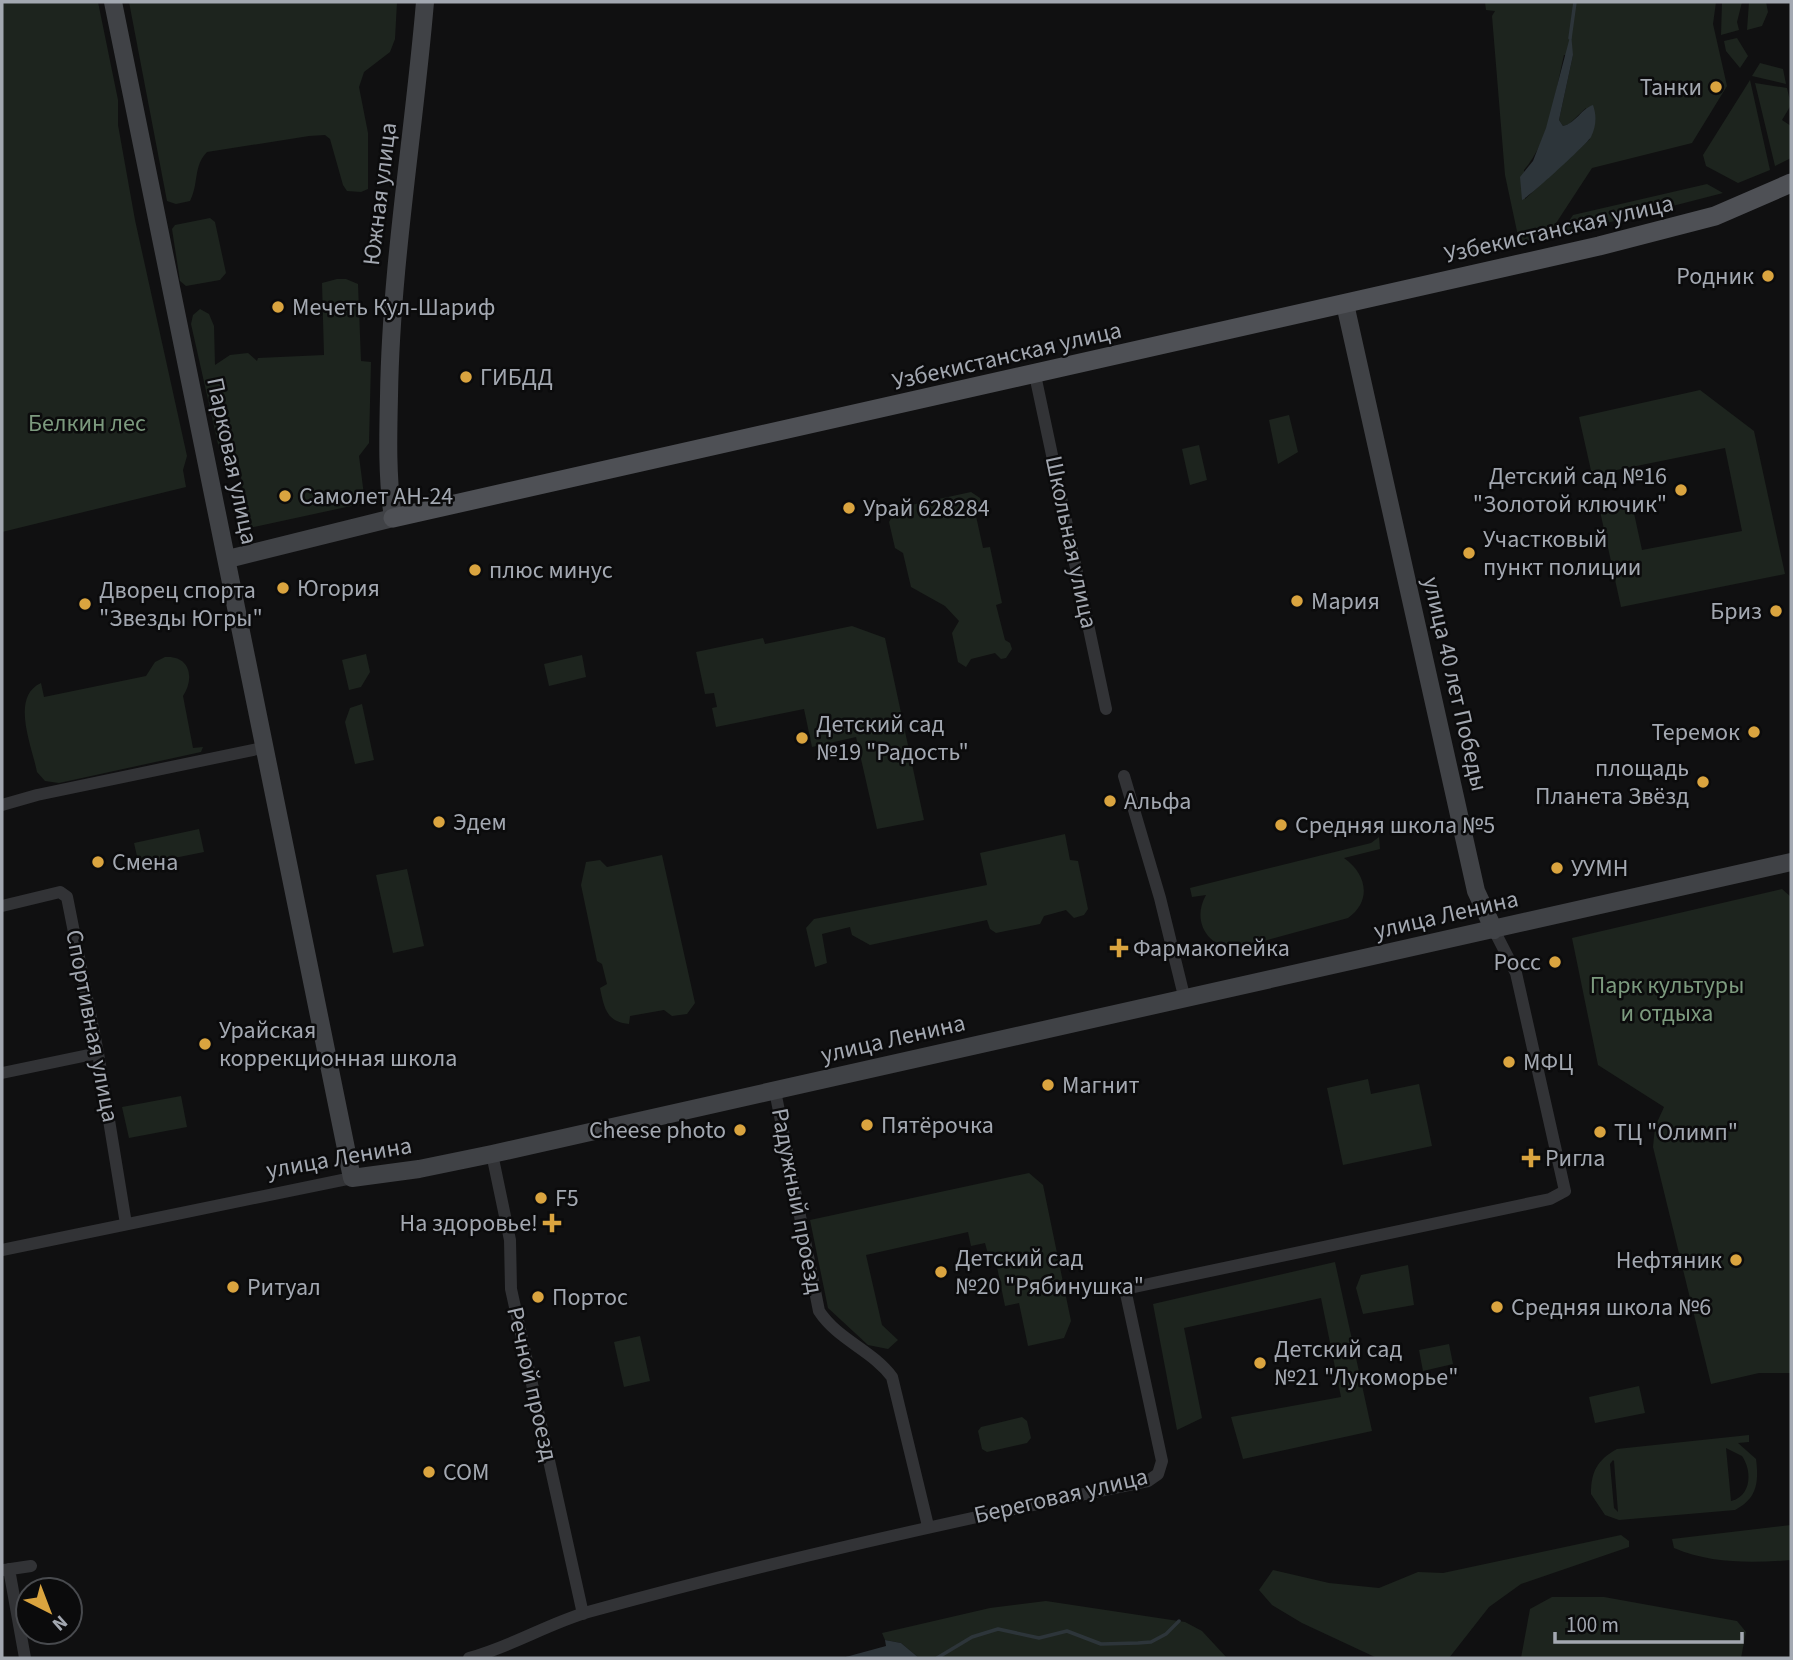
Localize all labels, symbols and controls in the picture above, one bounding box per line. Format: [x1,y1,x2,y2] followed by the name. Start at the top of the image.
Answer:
[1640,70,1702,105] place label: Танки
[1708,79,1724,95] marker: Танки
[354,120,406,268] street label: Южная улица
[1441,186,1677,272] street label: Узбекистанская улица
[1676,259,1754,294] place label: Родник
[1760,268,1776,284] marker: Родник
[292,290,495,325] place label: Мечеть Кул-Шариф
[270,299,286,315] marker: Мечеть Кул-Шариф
[889,313,1125,399] street label: Узбекистанская улица
[480,360,553,395] place label: ГИБДД
[458,369,474,385] marker: ГИБДД
[197,374,267,548] street label: Парковая улица
[28,406,146,441] park label: Белкин лес
[1036,452,1106,632] street label: Школьная улица
[1473,459,1667,522] place label: Детский сад №16 "Золотой ключик"
[299,479,453,514] place label: Самолет АН-24
[1673,482,1689,498] marker: Детский сад №16 "Золотой ключик"
[277,488,293,504] marker: Самолет АН-24
[863,491,990,526] place label: Урай 628284
[841,500,857,516] marker: Урай 628284
[1483,522,1641,585] place label: Участковый пункт полиции
[1461,545,1477,561] marker: Участковый пункт полиции
[489,553,613,588] place label: плюс минус
[467,562,483,578] marker: плюс минус
[297,571,380,606] place label: Югория
[99,573,263,636] place label: Дворец спорта "Звезды Югры"
[1413,573,1497,795] street label: улица 40 лет Победы
[275,580,291,596] marker: Югория
[1311,584,1380,619] place label: Мария
[1289,593,1305,609] marker: Мария
[1710,594,1762,629] place label: Бриз
[77,596,93,612] marker: Дворец спорта "Звезды Югры"
[1768,603,1784,619] marker: Бриз
[816,707,969,770] place label: Детский сад №19 "Радость"
[1652,715,1740,750] place label: Теремок
[1746,724,1762,740] marker: Теремок
[794,730,810,746] marker: Детский сад №19 "Радость"
[1535,751,1689,814] place label: площадь Планета Звёзд
[1695,774,1711,790] marker: площадь Планета Звёзд
[1124,784,1191,819] place label: Альфа
[1102,793,1118,809] marker: Альфа
[453,805,507,840] place label: Эдем
[1295,808,1495,843] place label: Средняя школа №5
[431,814,447,830] marker: Эдем
[1273,817,1289,833] marker: Средняя школа №5
[112,845,178,880] place label: Смена
[1571,851,1628,886] place label: УУМН
[90,854,106,870] marker: Смена
[1549,860,1565,876] marker: УУМН
[1370,881,1522,949] street label: улица Ленина
[56,927,128,1125] street label: Спортивная улица
[1133,931,1290,966] place label: Фармакопейка
[1111,940,1127,956] marker: Фармакопейка
[1494,945,1541,980] place label: Росс
[1547,954,1563,970] marker: Росс
[1590,968,1744,1031] park label: Парк культуры и отдыха
[817,1005,969,1073] street label: улица Ленина
[219,1013,457,1076] place label: Урайская коррекционная школа
[197,1036,213,1052] marker: Урайская коррекционная школа
[1523,1045,1573,1080] place label: МФЦ
[1501,1054,1517,1070] marker: МФЦ
[1062,1068,1140,1103] place label: Магнит
[1040,1077,1056,1093] marker: Магнит
[762,1105,832,1297] street label: Радужный проезд
[881,1108,994,1143] place label: Пятёрочка
[589,1113,726,1148] place label: Cheese photo
[1614,1115,1738,1150] place label: ТЦ "Олимп"
[859,1117,875,1133] marker: Пятёрочка
[732,1122,748,1138] marker: Cheese photo
[1592,1124,1608,1140] marker: ТЦ "Олимп"
[263,1128,415,1188] street label: улица Ленина
[1545,1141,1605,1176] place label: Ригла
[1523,1150,1539,1166] marker: Ригла
[555,1181,579,1216] place label: F5
[533,1190,549,1206] marker: F5
[400,1206,538,1241] place label: На здоровье!
[544,1215,560,1231] marker: На здоровье!
[955,1241,1144,1304] place label: Детский сад №20 "Рябинушка"
[1616,1243,1722,1278] place label: Нефтяник
[1728,1252,1744,1268] marker: Нефтяник
[933,1264,949,1280] marker: Детский сад №20 "Рябинушка"
[247,1270,321,1305] place label: Ритуал
[225,1279,241,1295] marker: Ритуал
[552,1280,628,1315] place label: Портос
[530,1289,546,1305] marker: Портос
[1511,1290,1711,1325] place label: Средняя школа №6
[1489,1299,1505,1315] marker: Средняя школа №6
[497,1303,567,1465] street label: Речной проезд
[1274,1332,1458,1395] place label: Детский сад №21 "Лукоморье"
[1252,1355,1268,1371] marker: Детский сад №21 "Лукоморье"
[443,1455,489,1490] place label: СОМ
[971,1459,1151,1533] street label: Береговая улица
[421,1464,437,1480] marker: СОМ
[14,1576,84,1646] north arrow
[1555,1600,1742,1644] scale bar
[46,1608,73,1637] text: N
[1566,1610,1619,1640] text: 100 m

